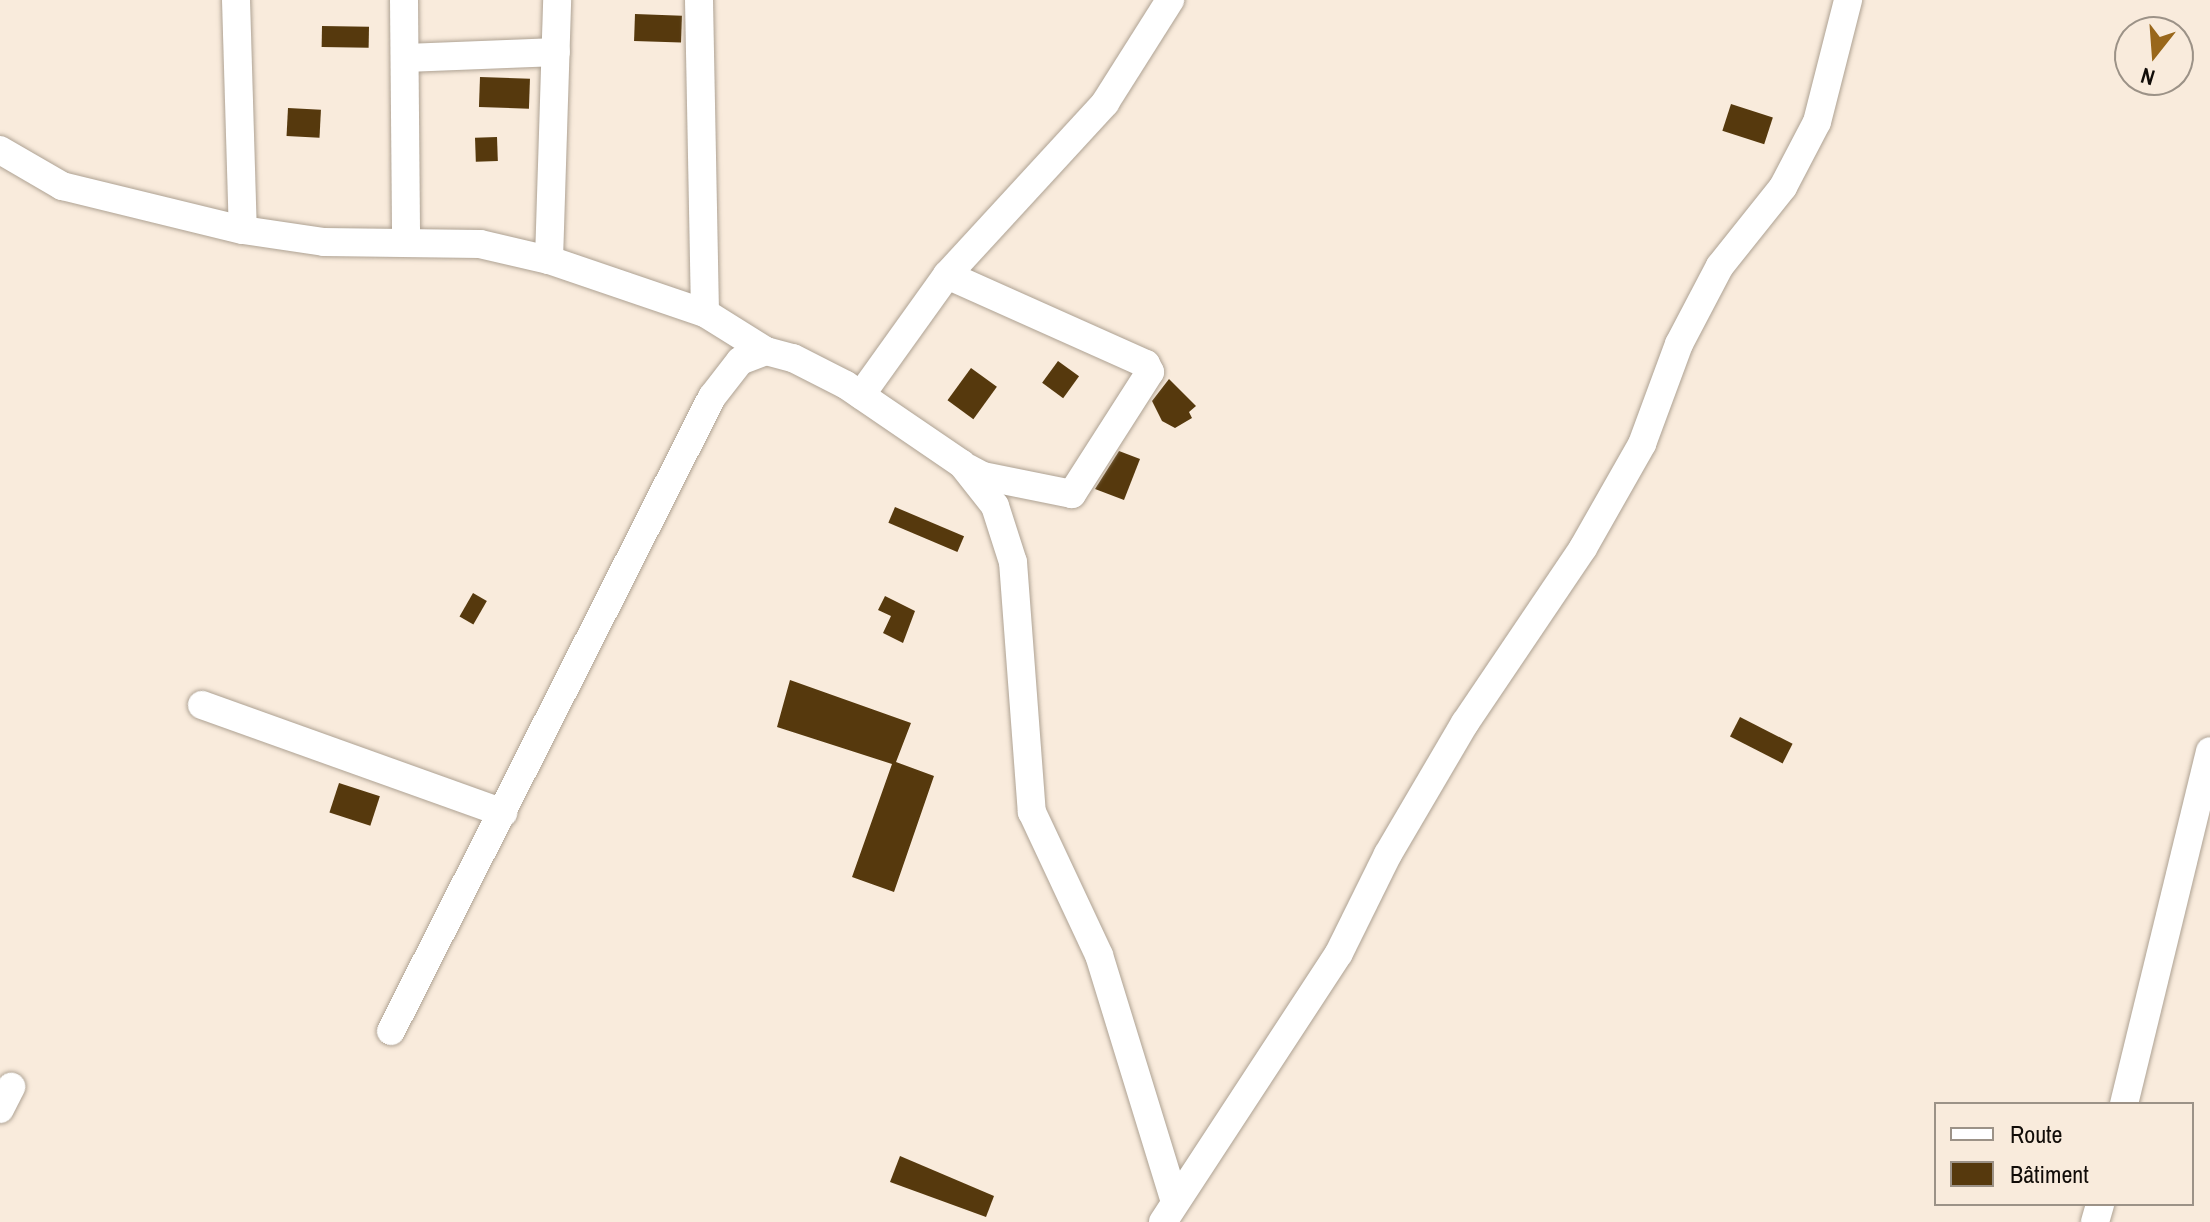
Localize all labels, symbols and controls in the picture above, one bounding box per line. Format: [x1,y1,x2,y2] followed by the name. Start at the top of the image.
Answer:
[2114,16,2194,96] north arrow
[2137,61,2158,93] text: N
[1934,1102,2194,1206] legend
[2010,1118,2063,1150] text: Route
[2010,1158,2089,1190] text: Bâtiment

